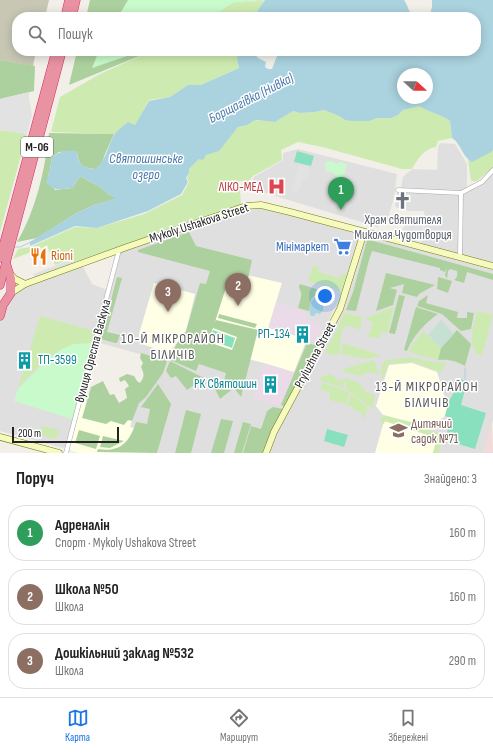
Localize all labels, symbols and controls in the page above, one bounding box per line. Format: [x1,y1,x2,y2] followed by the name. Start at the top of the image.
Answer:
[12,12,481,56] search box
[26,23,48,45] icon: search
[58,25,93,44] text: Пошук
[397,68,433,104] north arrow
[206,69,297,127] water label: Борщагівка (Нивка)
[21,137,53,157] road number: М-06
[109,150,183,183] water label: Святошинське озеро
[266,177,286,197] hospital icon: ЛІКО-МЕД
[328,177,354,210] pin: 1
[218,179,264,195] place label: ЛІКО-МЕД
[393,191,413,211] church icon: Храм святителя Миколая Чудотворця
[147,199,251,247] street label: Mykoly Ushakova Street
[354,212,452,243] place label: Храм святителя Миколая Чудотворця
[332,237,352,257] supermarket icon: Мінімаркет
[276,239,329,255] place label: Мінімаркет
[28,246,48,266] restaurant icon: Rioni
[51,248,73,264] place label: Rioni
[225,273,251,306] pin: 2
[155,279,181,312] pin: 3
[315,286,335,306] your location
[72,298,114,404] street label: вулиця Ореста Васкула
[291,319,339,391] street label: Pryluzhna Street
[293,324,313,344] building icon: РП-134
[258,326,291,342] place label: РП-134
[121,330,225,363] district label: 10-Й МІКРОРАЙОН БІЛИЧІВ
[15,350,35,370] building icon: ТП-3599
[38,352,77,368] place label: ТП-3599
[260,374,280,394] building icon: РК Святошин
[194,376,257,392] place label: РК Святошин
[375,378,479,411] district label: 13-Й МІКРОРАЙОН БІЛИЧІВ
[411,416,459,447] place label: Дитячий садок №71
[388,421,408,441] school or university icon: Дитячий садок №71
[12,425,119,444] scale bar
[18,427,41,440] text: 200 m
[16,469,54,489] text: Поруч
[424,471,477,487] text: Знайдено: 3
[55,516,110,535] text: Адреналін
[27,525,33,541] text: 1
[450,525,476,541] text: 160 m
[55,535,196,551] text: Спорт · Mykoly Ushakova Street
[55,580,119,599] text: Школа №50
[27,589,33,605] text: 2
[450,589,476,605] text: 160 m
[55,599,84,615] text: Школа
[55,644,194,663] text: Дошкільний заклад №532
[27,653,33,669] text: 3
[449,653,476,669] text: 290 m
[55,663,84,679] text: Школа
[65,707,90,744] tab: Карта
[220,707,258,744] tab: Маршрут
[388,707,428,744] tab: Збережені

